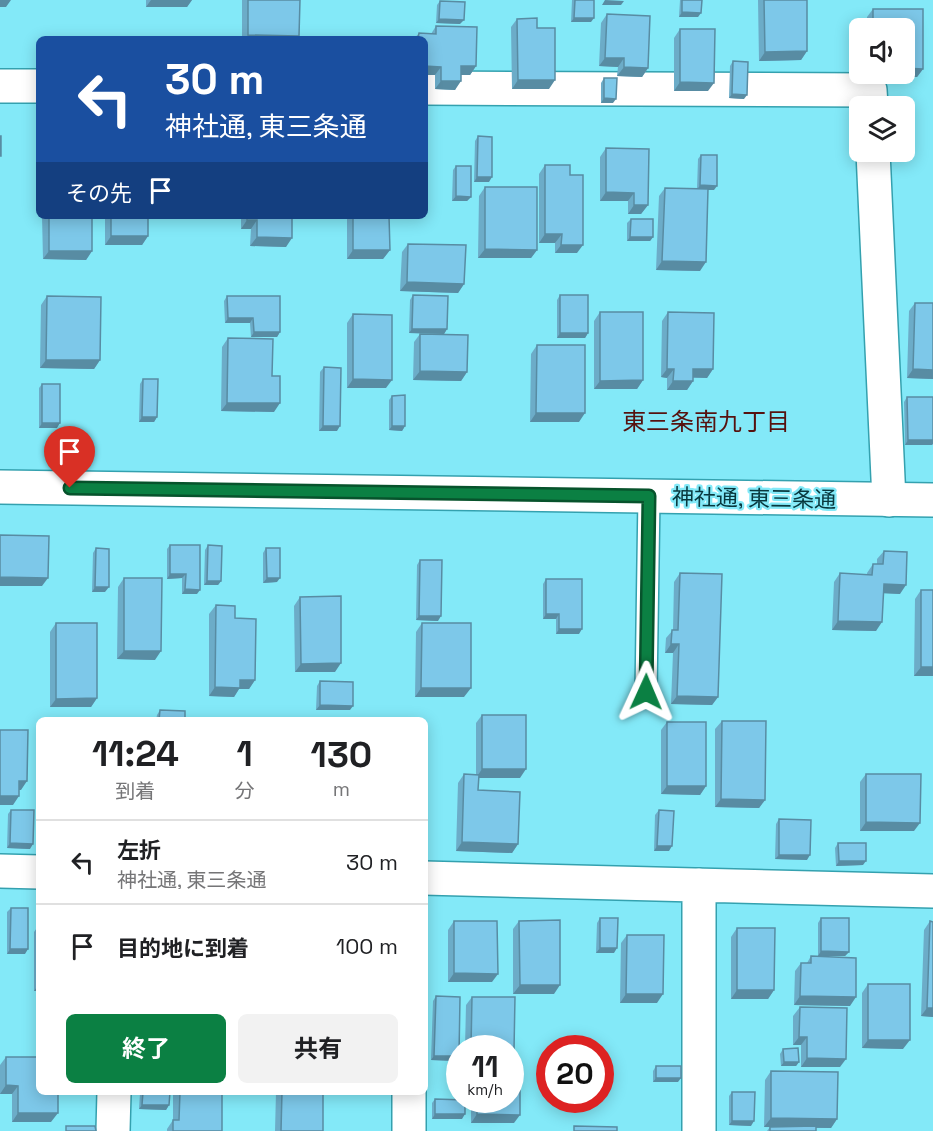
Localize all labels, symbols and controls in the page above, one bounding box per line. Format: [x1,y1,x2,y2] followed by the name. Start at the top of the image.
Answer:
[849,18,915,162] map controls
[849,18,915,84] button: sound
[165,53,264,106] text: 30 m
[66,60,144,138] icon: left
[849,96,915,162] button: layers
[165,109,367,144] text: 神社通, 東三条通
[144,174,177,207] icon: arrive
[66,179,132,207] text: その先
[622,406,790,437] district label: 東三条南九丁目
[44,426,95,488] pin
[53,435,86,468] icon: arrive
[672,483,836,513] street label: 神社通, 東三条通
[614,660,678,724] position arrow
[92,731,179,777] text: 11:24
[237,731,253,777] text: 1
[311,732,372,778] text: 130
[333,776,350,802] text: m
[115,778,155,804] text: 到着
[235,778,255,804] text: 分
[117,836,161,864] text: 左折
[66,846,99,879] icon: left
[346,848,398,876] text: 30 m
[117,867,267,893] text: 神社通, 東三条通
[66,930,99,963] icon: arrive
[336,932,398,960] text: 100 m
[117,934,249,962] text: 目的地に到着
[66,1014,226,1083] button: 終了
[238,1014,398,1083] button: 共有
[536,1035,614,1113] speed limit sign: 20
[471,1047,499,1086] text: 11
[467,1080,503,1099] text: km/h

